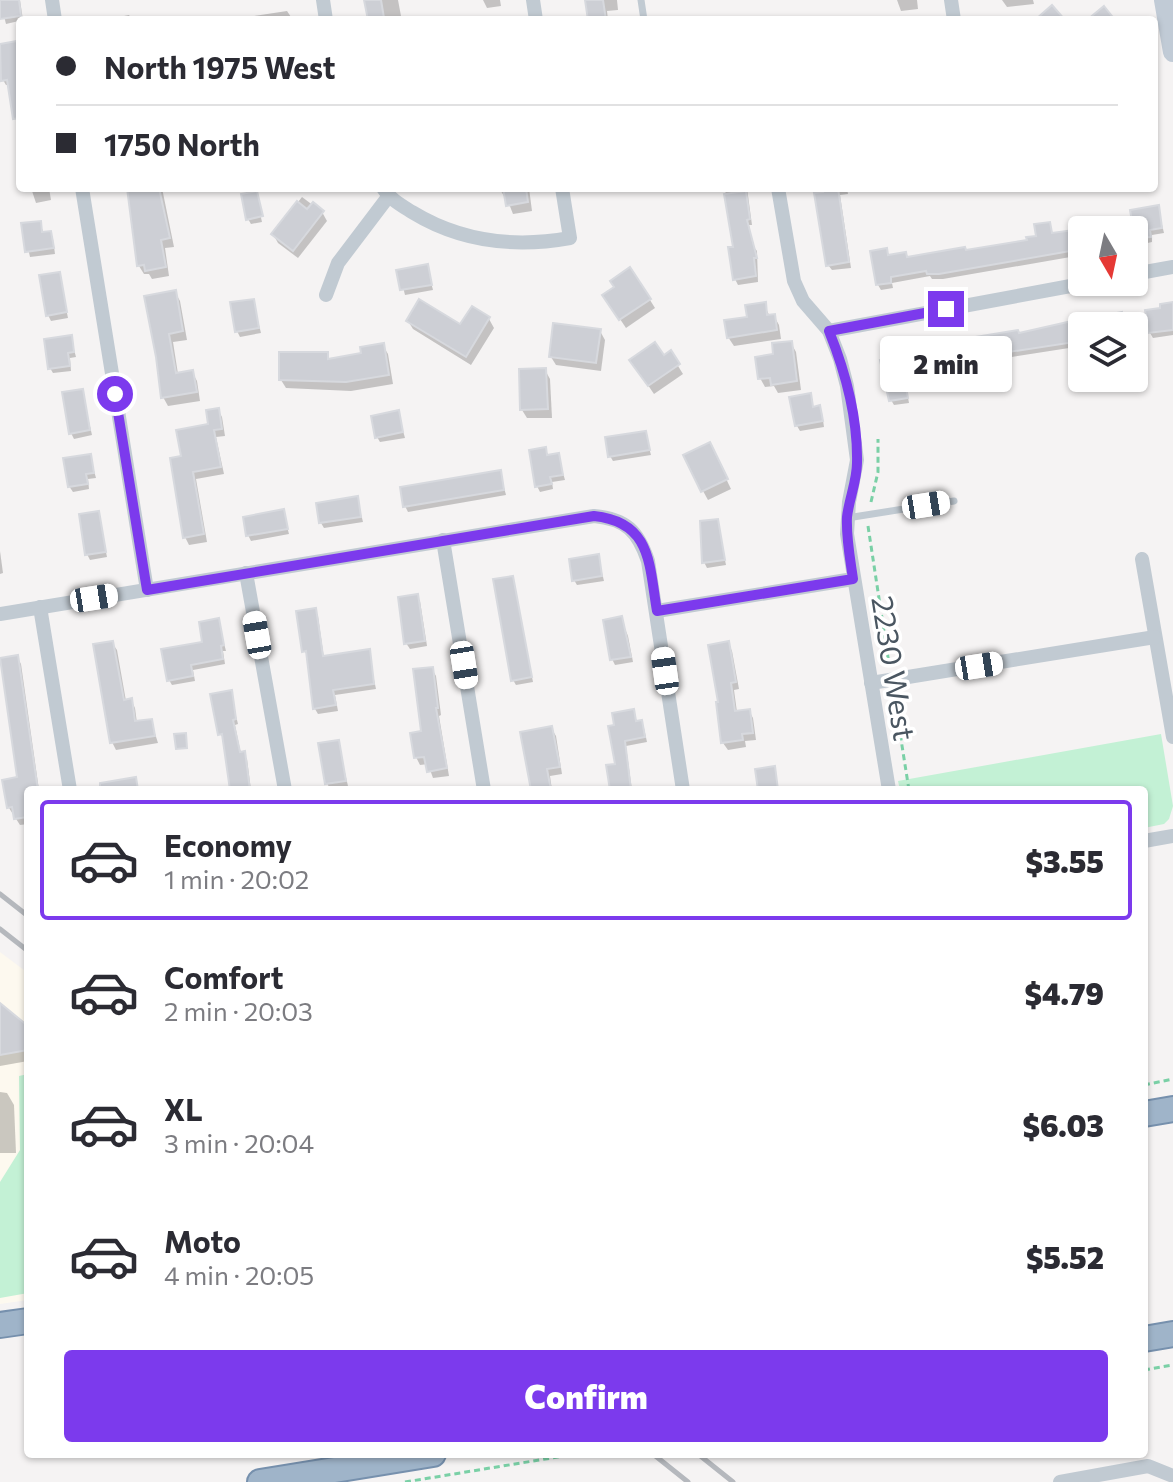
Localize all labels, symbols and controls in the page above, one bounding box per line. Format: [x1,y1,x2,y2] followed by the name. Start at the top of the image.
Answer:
[104,48,335,85] text: North 1975 West
[104,125,260,162] text: 1750 North
[1068,216,1148,296] north arrow
[1068,216,1148,392] map controls
[928,291,964,327] route end
[1068,312,1148,392] button: layers
[880,337,1012,393] callout: 2 min
[913,348,979,379] text: 2 min
[97,376,133,412] route start
[900,489,952,521] car
[68,582,120,614] car
[865,593,925,743] street label: 2230 West
[241,609,273,661] car
[448,639,480,691] car
[650,646,680,696] car
[953,650,1005,682] car
[68,824,140,896] icon: car
[164,826,292,863] text: Economy
[1026,842,1104,879] text: $3.55
[164,863,309,894] text: 1 min · 20:02
[68,956,140,1028] icon: car
[164,958,283,995] text: Comfort
[1025,974,1104,1011] text: $4.79
[164,995,313,1026] text: 2 min · 20:03
[68,1088,140,1160] icon: car
[164,1090,203,1127] text: XL
[1023,1106,1104,1143] text: $6.03
[164,1127,314,1158] text: 3 min · 20:04
[68,1220,140,1292] icon: car
[164,1222,241,1259] text: Moto
[1026,1238,1104,1275] text: $5.52
[164,1259,314,1290] text: 4 min · 20:05
[64,1350,1108,1442] button: Confirm

